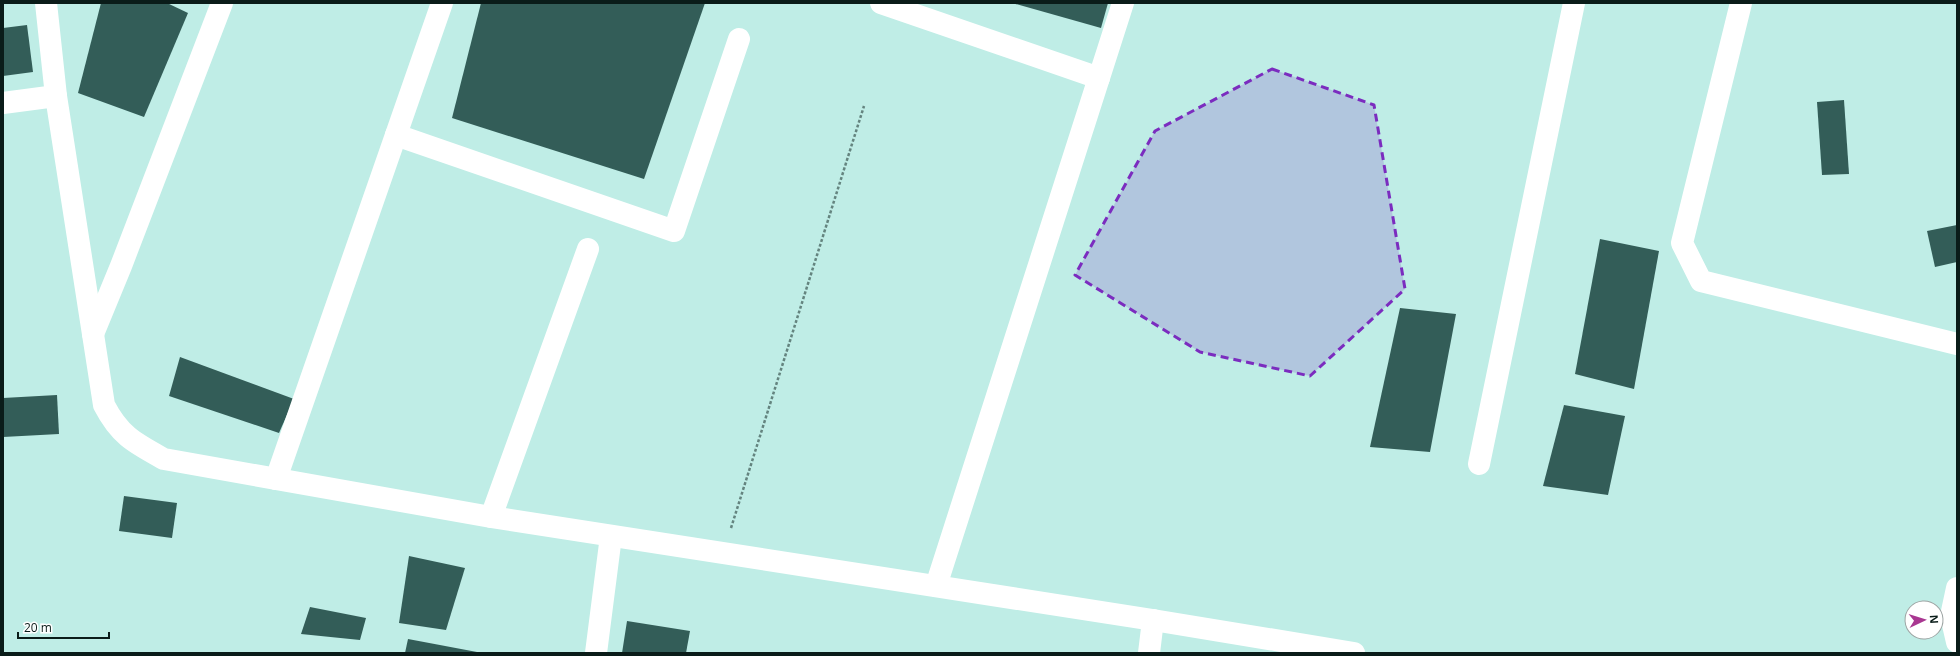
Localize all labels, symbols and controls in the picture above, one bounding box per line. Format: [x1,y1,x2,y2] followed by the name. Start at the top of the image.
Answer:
[1904,600,1944,640] north arrow
[18,614,109,640] scale bar
[1927,614,1942,624] text: N
[24,619,52,636] text: 20 m

